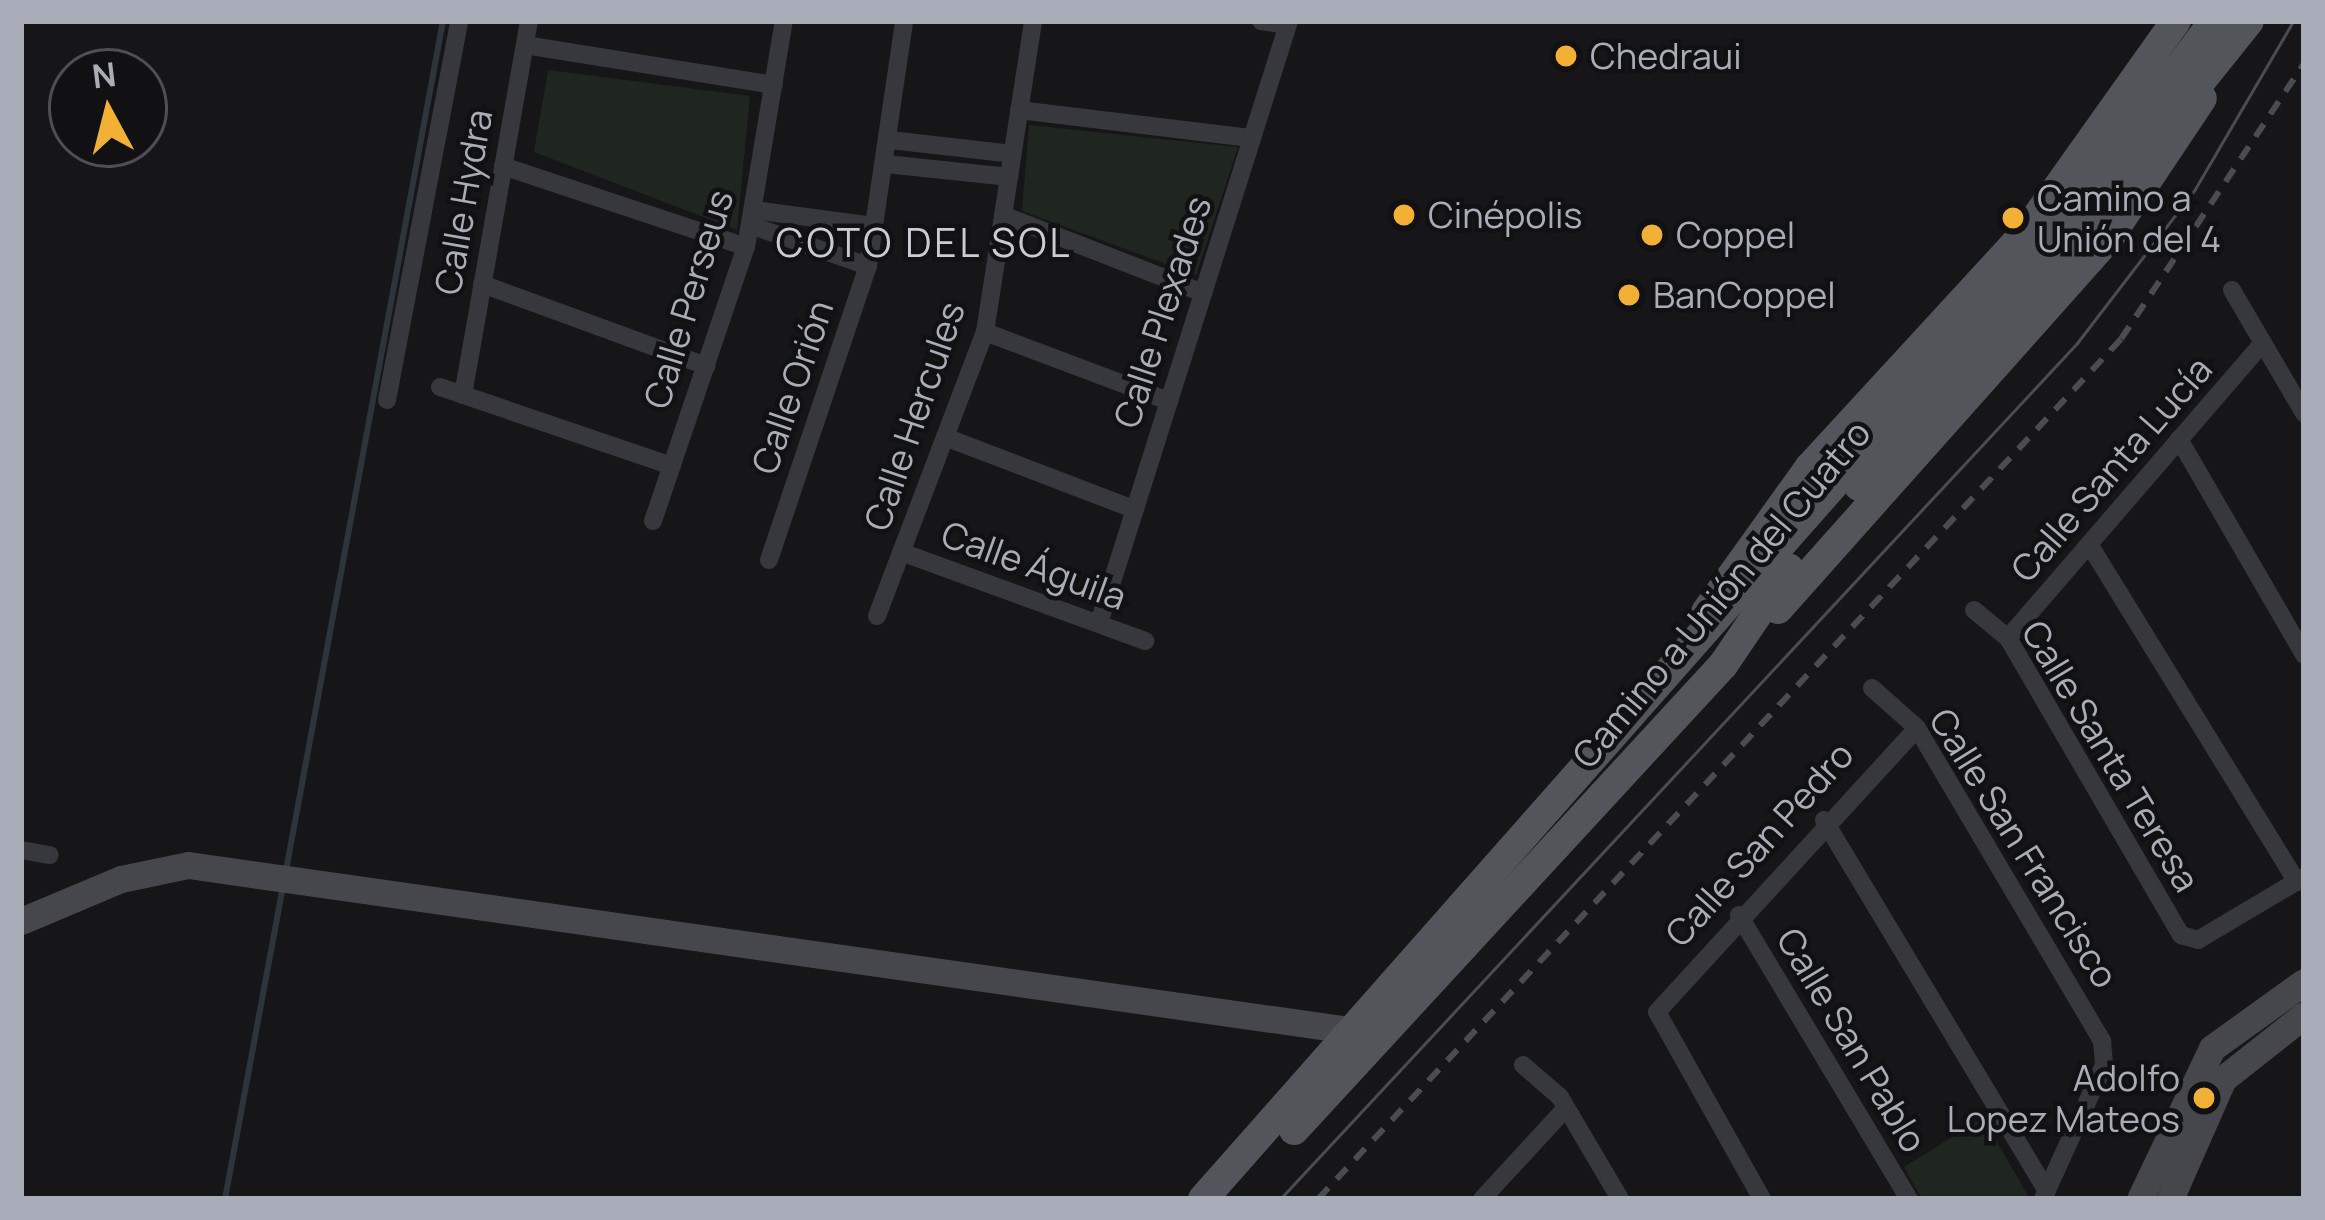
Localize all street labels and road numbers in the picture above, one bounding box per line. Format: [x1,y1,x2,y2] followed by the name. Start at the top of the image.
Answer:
[425,106,501,298] street label: Calle Hydra
[634,185,742,413] street label: Calle Perseus
[1104,191,1220,433] street label: Calle Plexades
[742,294,842,480] street label: Calle Orión
[855,296,973,536] street label: Calle Hercules
[2002,348,2220,590] street label: Calle Santa Lucía
[1563,412,1879,776] street label: Camino a Unión del Cuatro
[936,512,1132,618] street label: Calle Águila
[2013,613,2209,899] street label: Calle Santa Teresa
[1921,701,2127,995] street label: Calle San Francisco
[1656,733,1862,955] street label: Calle San Pedro
[1768,920,1936,1160] street label: Calle San Pablo

